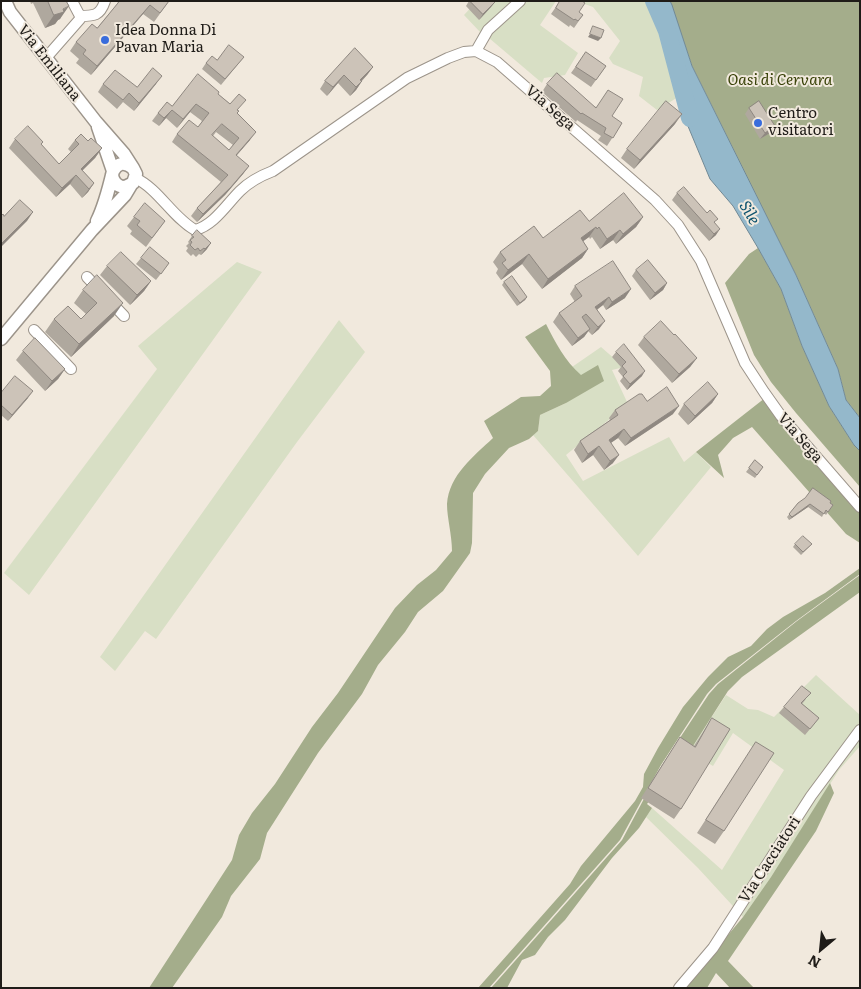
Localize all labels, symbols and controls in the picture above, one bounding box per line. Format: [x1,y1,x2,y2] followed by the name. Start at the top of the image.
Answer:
[14,21,84,105] street label: Via Emiliana
[115,22,216,57] place label: Idea Donna Di Pavan Maria
[99,34,111,46] marker: Idea Donna Di Pavan Maria
[728,72,832,90] park label: Oasi di Cervara
[521,82,579,134] street label: Via Sega
[768,105,833,140] place label: Centro visitatori
[752,117,764,129] marker: Centro visitatori
[734,198,764,228] water label: Sile
[774,409,826,467] street label: Via Sega
[735,813,805,907] street label: Via Cacciatori
[796,924,846,974] north arrow
[804,951,824,974] text: N

